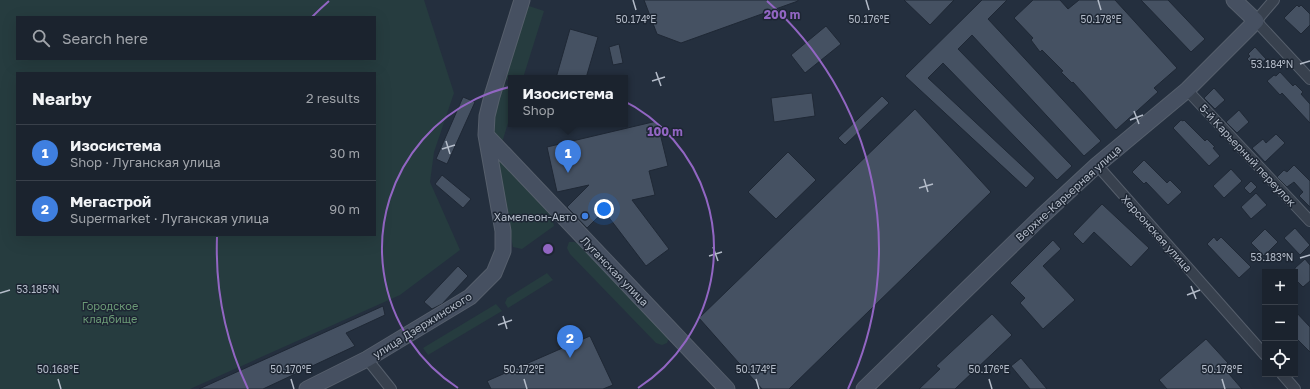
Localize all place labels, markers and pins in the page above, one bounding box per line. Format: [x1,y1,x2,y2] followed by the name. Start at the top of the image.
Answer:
[555,140,581,173] pin: 1
[494,210,577,223] place label: Хамелеон-Авто
[580,211,590,221] marker: Хамелеон-Авто
[541,242,555,256] centre of rings
[557,325,583,358] pin: 2

